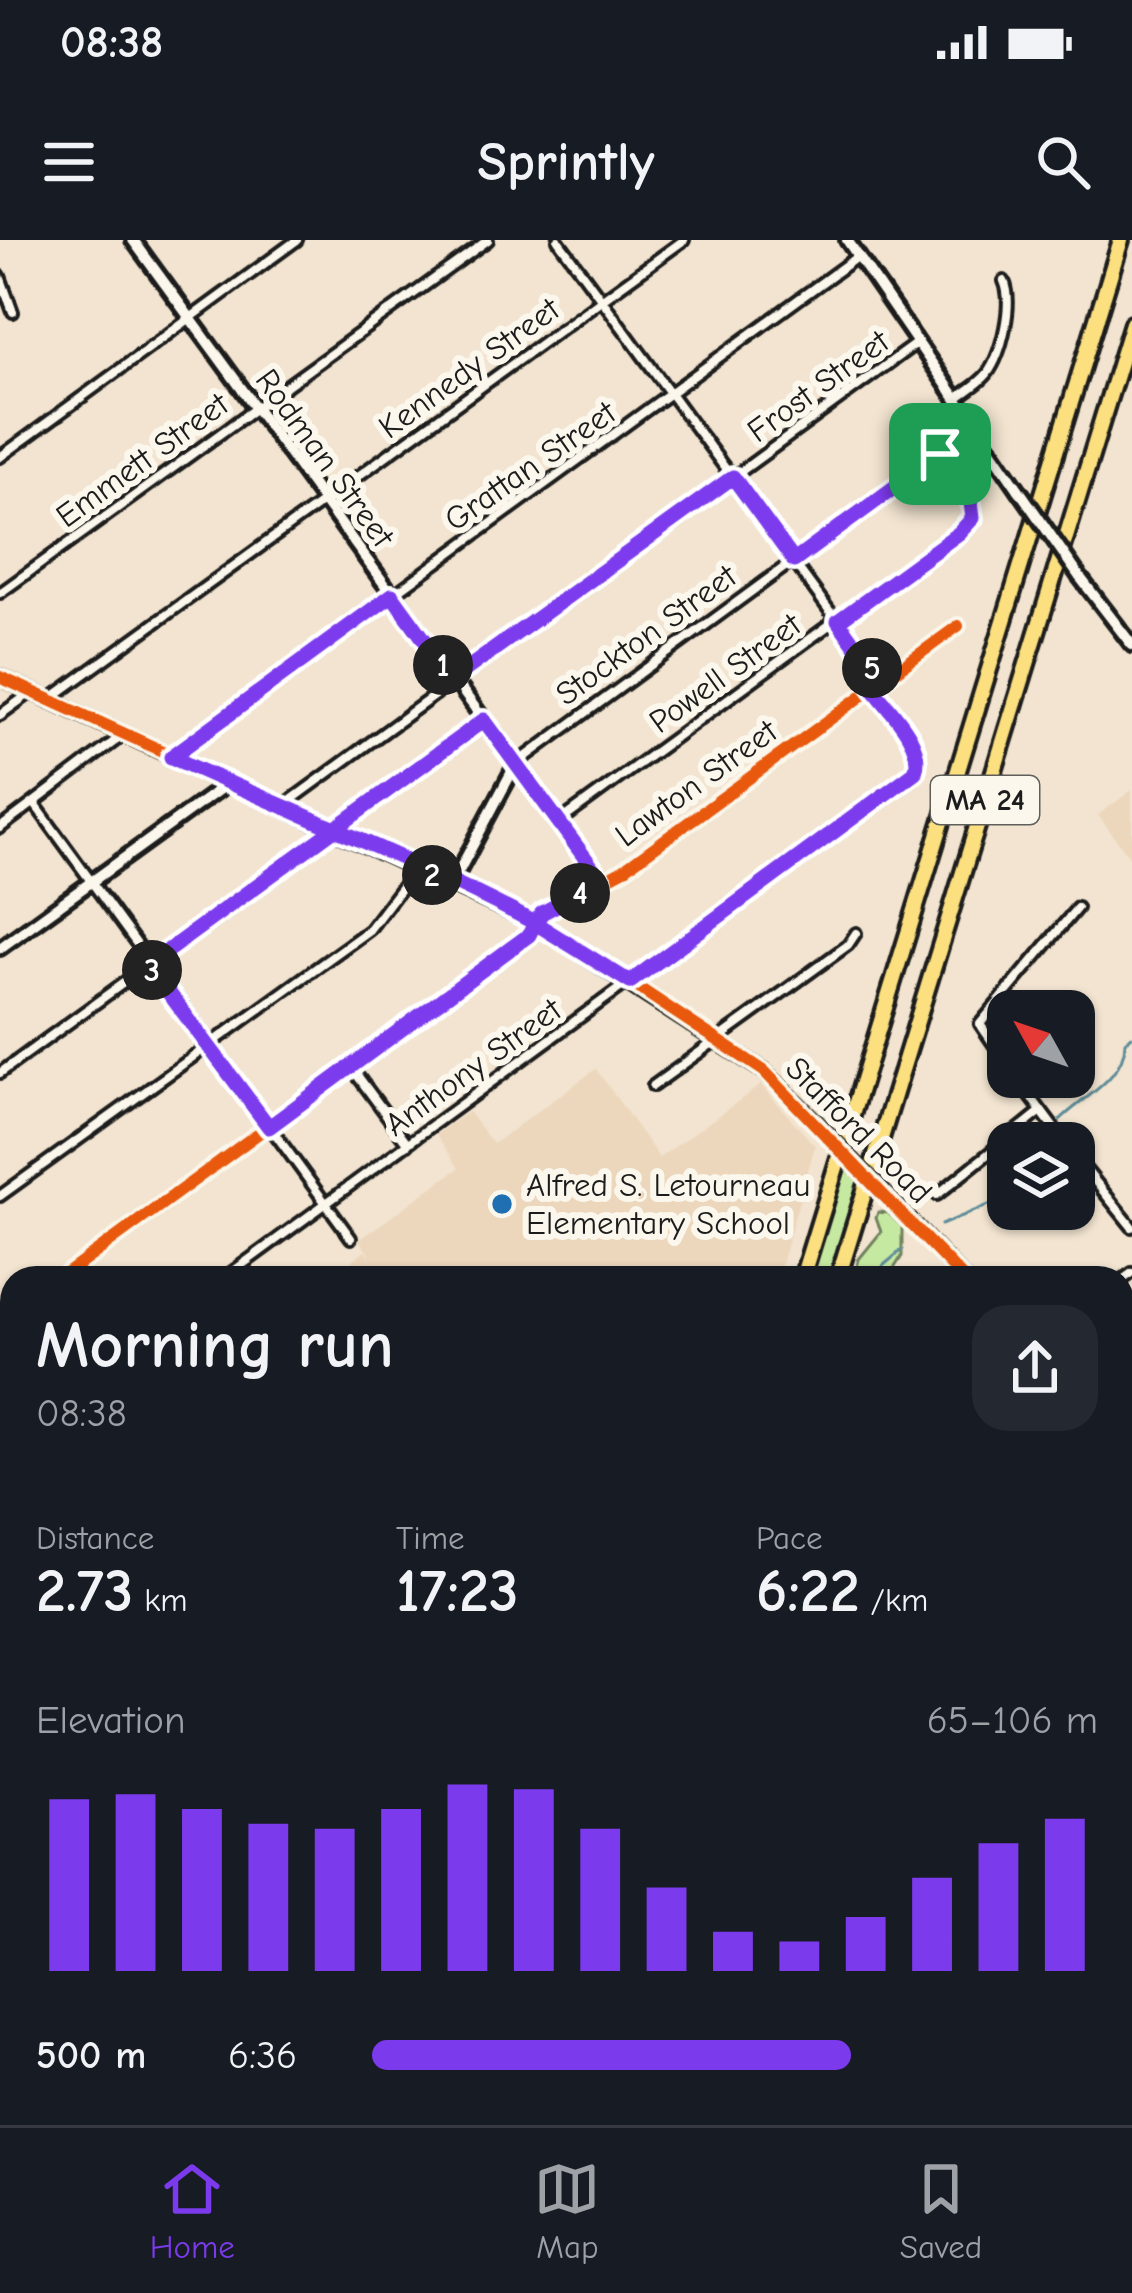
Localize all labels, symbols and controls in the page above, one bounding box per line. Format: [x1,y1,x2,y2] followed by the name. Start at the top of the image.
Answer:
[60,16,163,68] text: 08:38
[36,129,102,195] icon: menu
[1030,129,1096,195] icon: search
[477,131,655,194] text: Sprintly
[371,289,568,446] street label: Kennedy Street
[740,321,897,450] street label: Frost Street
[248,362,403,556] street label: Rodman Street
[48,384,237,535] street label: Emmett Street
[437,392,624,539] street label: Grattan Street
[889,403,991,505] pin
[907,421,973,487] icon: arrive
[548,556,745,713] street label: Stockton Street
[642,604,809,741] street label: Powell Street
[413,635,473,695] pin: 1
[842,638,902,698] pin: 5
[437,646,449,684] text: 1
[863,649,881,687] text: 5
[608,711,786,854] street label: Lawton Street
[931,776,1039,824] road number: MA 24
[402,845,462,905] pin: 2
[424,856,440,894] text: 2
[550,863,610,923] pin: 4
[572,874,588,912] text: 4
[122,940,182,1000] pin: 3
[144,951,160,989] text: 3
[377,989,570,1144] street label: Anthony Street
[987,990,1095,1098] north arrow
[987,990,1095,1230] map controls
[778,1049,940,1211] street label: Stafford Road
[987,1122,1095,1230] button: layers
[526,1166,810,1242] place label: Alfred S. Letourneau Elementary School
[489,1191,515,1217] marker: Alfred S. Letourneau Elementary School
[972,1305,1098,1431] button: share
[36,1308,394,1384] text: Morning run
[36,1391,127,1436] text: 08:38
[36,1519,154,1557] text: Distance
[396,1519,465,1557] text: Time
[756,1519,823,1557] text: Pace
[36,1557,133,1626] text: 2.73
[396,1557,518,1626] text: 17:23
[756,1557,860,1626] text: 6:22
[133,1581,188,1619] text: km
[860,1581,928,1619] text: /km
[36,1698,185,1743] text: Elevation
[927,1698,1098,1743] text: 65–106 m
[36,2033,146,2078] text: 500 m
[228,2033,297,2078] text: 6:36
[150,2156,235,2266] tab: Home
[534,2156,600,2266] tab: Map
[900,2156,982,2266] tab: Saved

